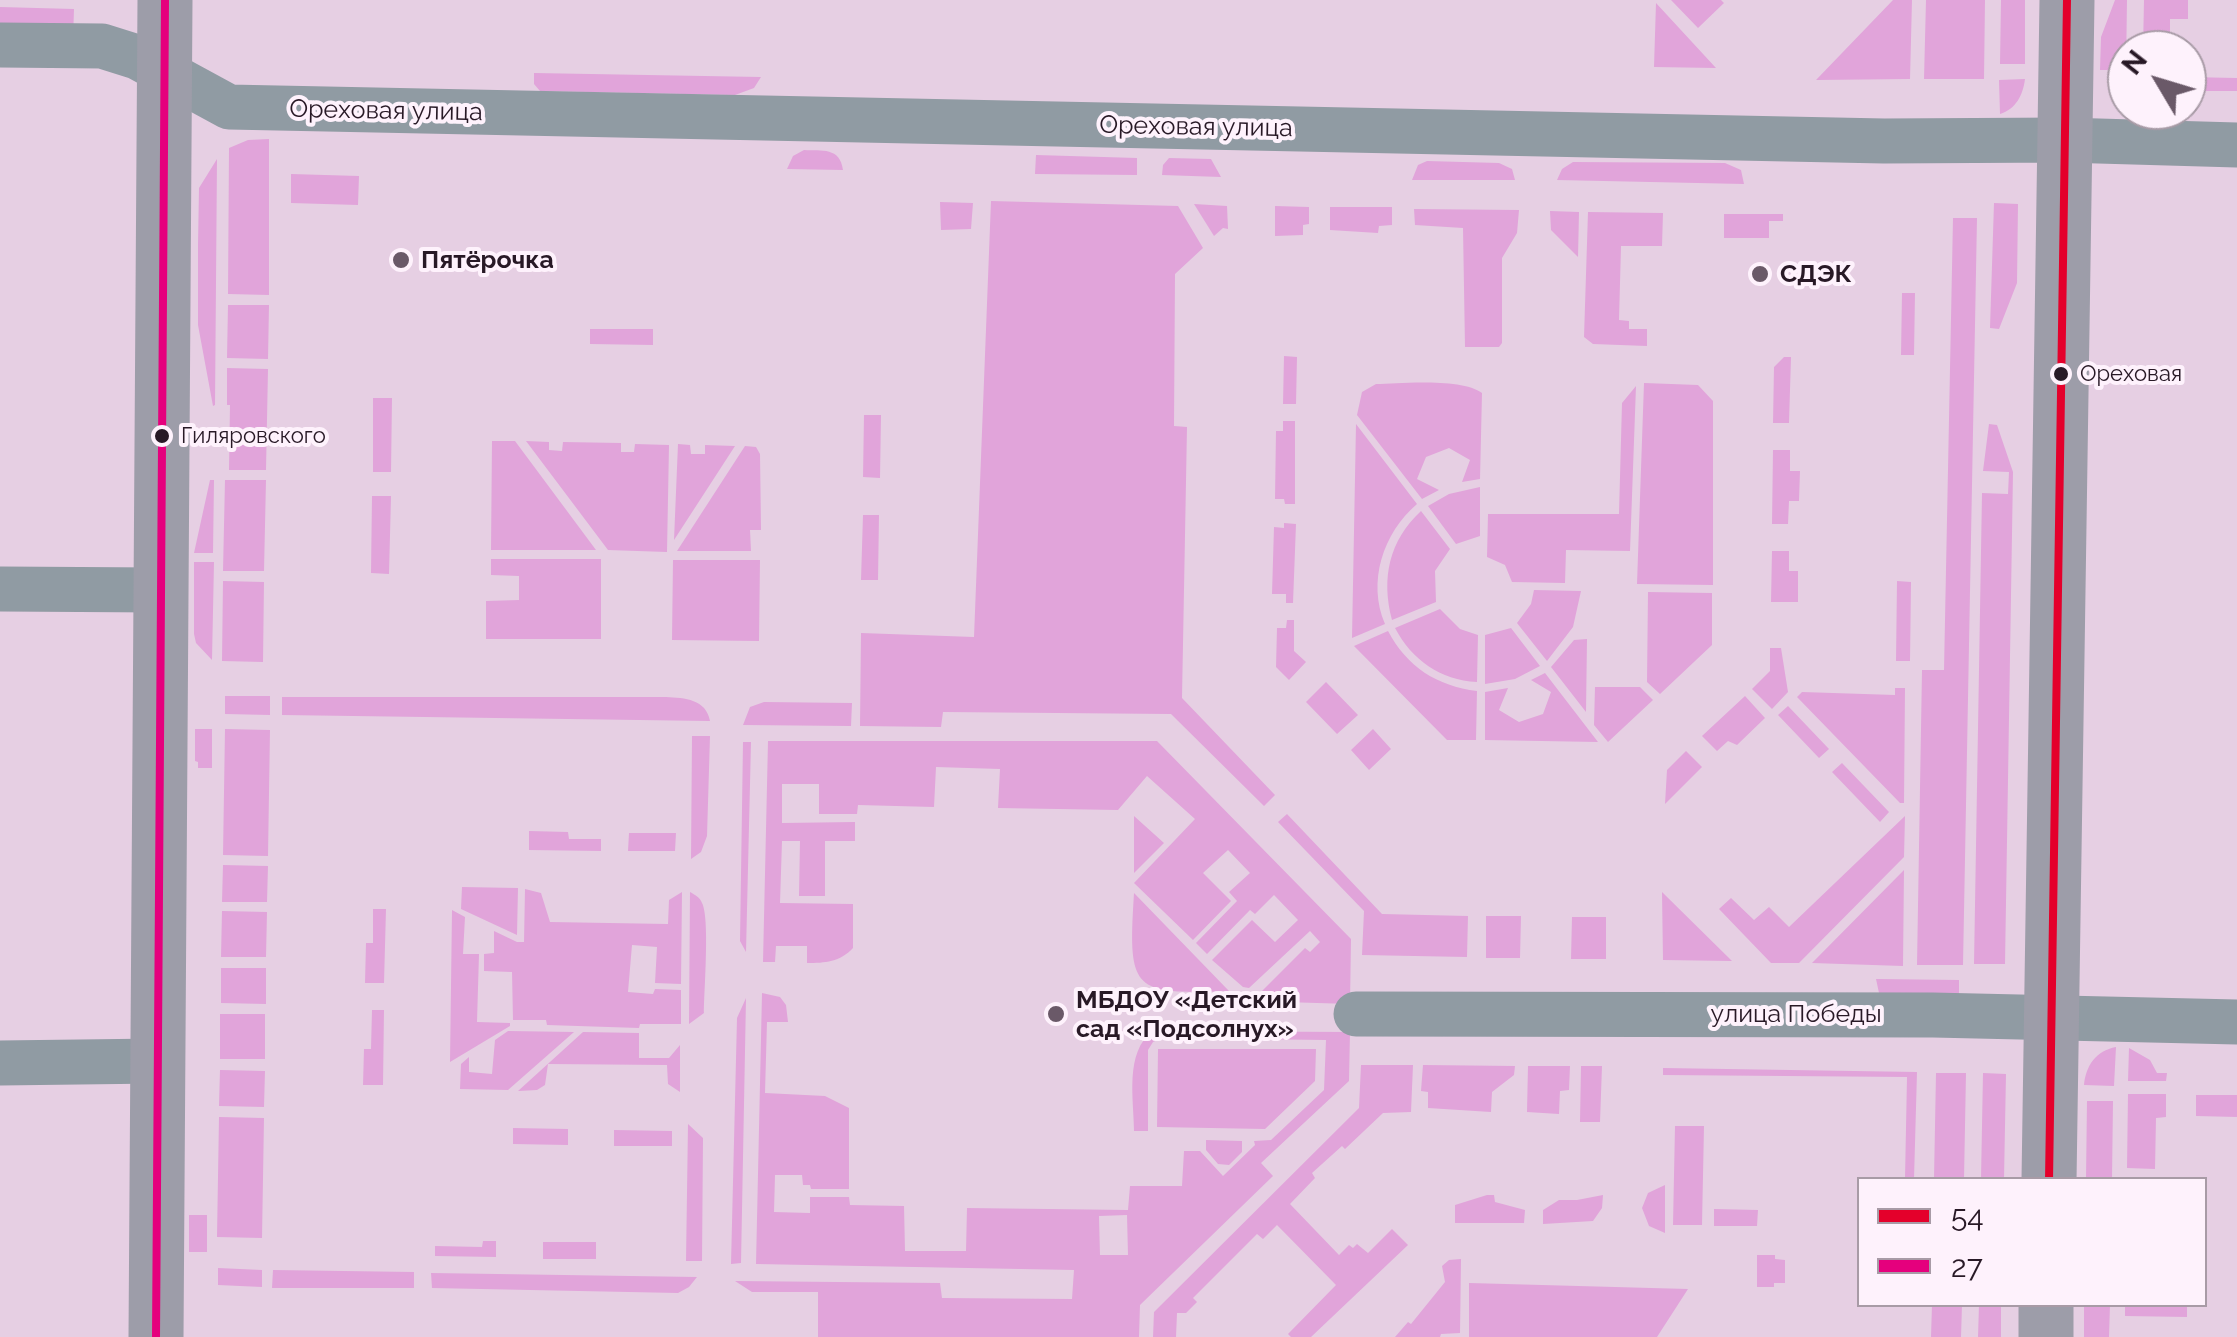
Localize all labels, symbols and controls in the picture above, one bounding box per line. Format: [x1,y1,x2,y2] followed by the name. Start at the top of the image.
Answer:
[2107,30,2207,130] north arrow
[2115,44,2154,81] text: N
[289,94,483,128] street label: Ореховая улица
[1099,110,1293,144] street label: Ореховая улица
[421,245,554,275] place label: Пятёрочка
[390,249,412,271] marker: Пятёрочка
[1780,259,1852,289] place label: СДЭК
[1749,263,1771,285] marker: СДЭК
[2080,361,2182,387] place label: Ореховая
[2051,364,2071,384] marker: Ореховая
[181,423,326,449] place label: Гиляровского
[152,426,172,446] marker: Гиляровского
[1076,985,1297,1044] place label: МБДОУ «Детский сад «Подсолнух»
[1710,999,1882,1029] street label: улица Победы
[1045,1003,1067,1025] marker: МБДОУ «Детский сад «Подсолнух»
[1857,1177,2207,1307] legend
[1951,1199,1984,1234] text: 54
[1951,1249,1983,1284] text: 27

